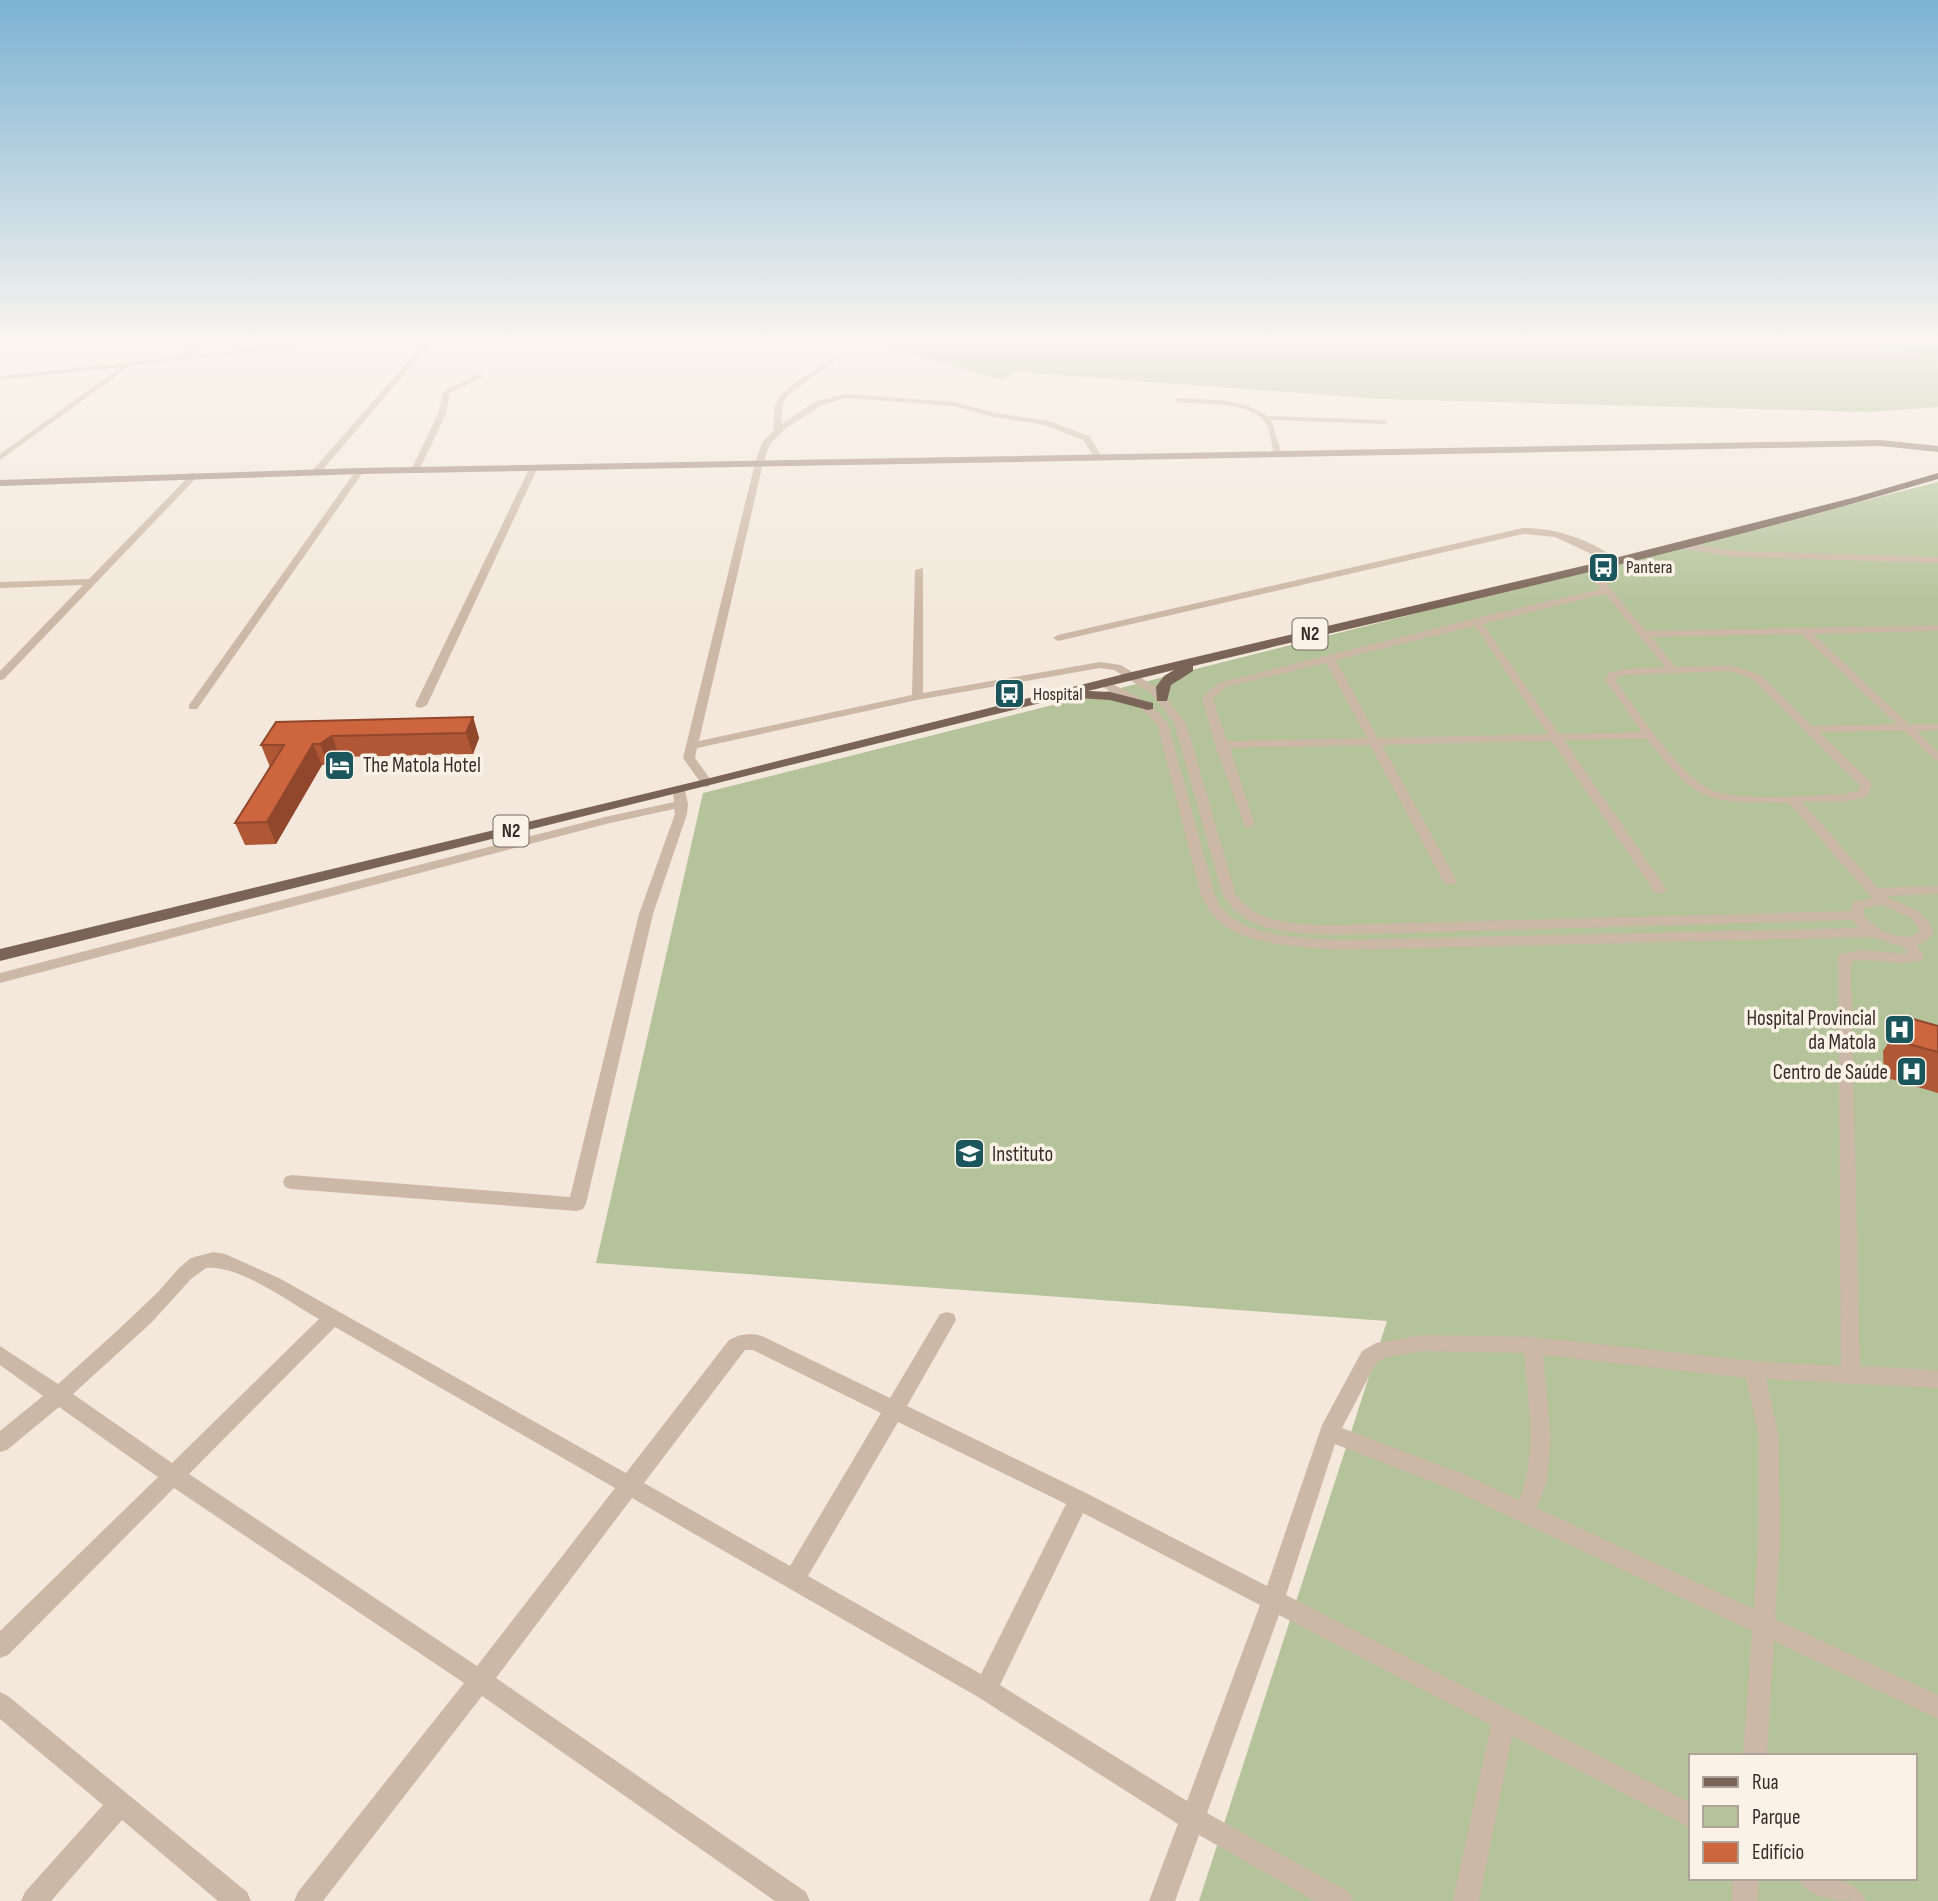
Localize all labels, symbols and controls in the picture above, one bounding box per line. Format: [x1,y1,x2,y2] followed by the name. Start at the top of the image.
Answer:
[1586,550,1620,584] bus stop icon: Pantera
[1626,557,1673,578] place label: Pantera
[1292,618,1328,650] road number: N2
[993,677,1027,711] bus stop icon: Hospital
[1033,684,1083,705] place label: Hospital
[323,748,357,782] hotel icon: The Matola Hotel
[363,753,481,778] place label: The Matola Hotel
[494,816,528,846] road number: N2
[1746,1006,1876,1055] place label: Hospital Provincial da Matola
[1882,1013,1916,1047] hospital icon: Hospital Provincial da Matola
[1894,1055,1928,1089] hospital icon: Centro de Saúde
[1773,1060,1888,1085] place label: Centro de Saúde
[952,1137,986,1171] school or university icon: Instituto
[992,1142,1053,1167] place label: Instituto
[1689,1754,1917,1880] legend
[1752,1770,1779,1795] text: Rua
[1752,1805,1800,1830] text: Parque
[1752,1840,1804,1865] text: Edifício

